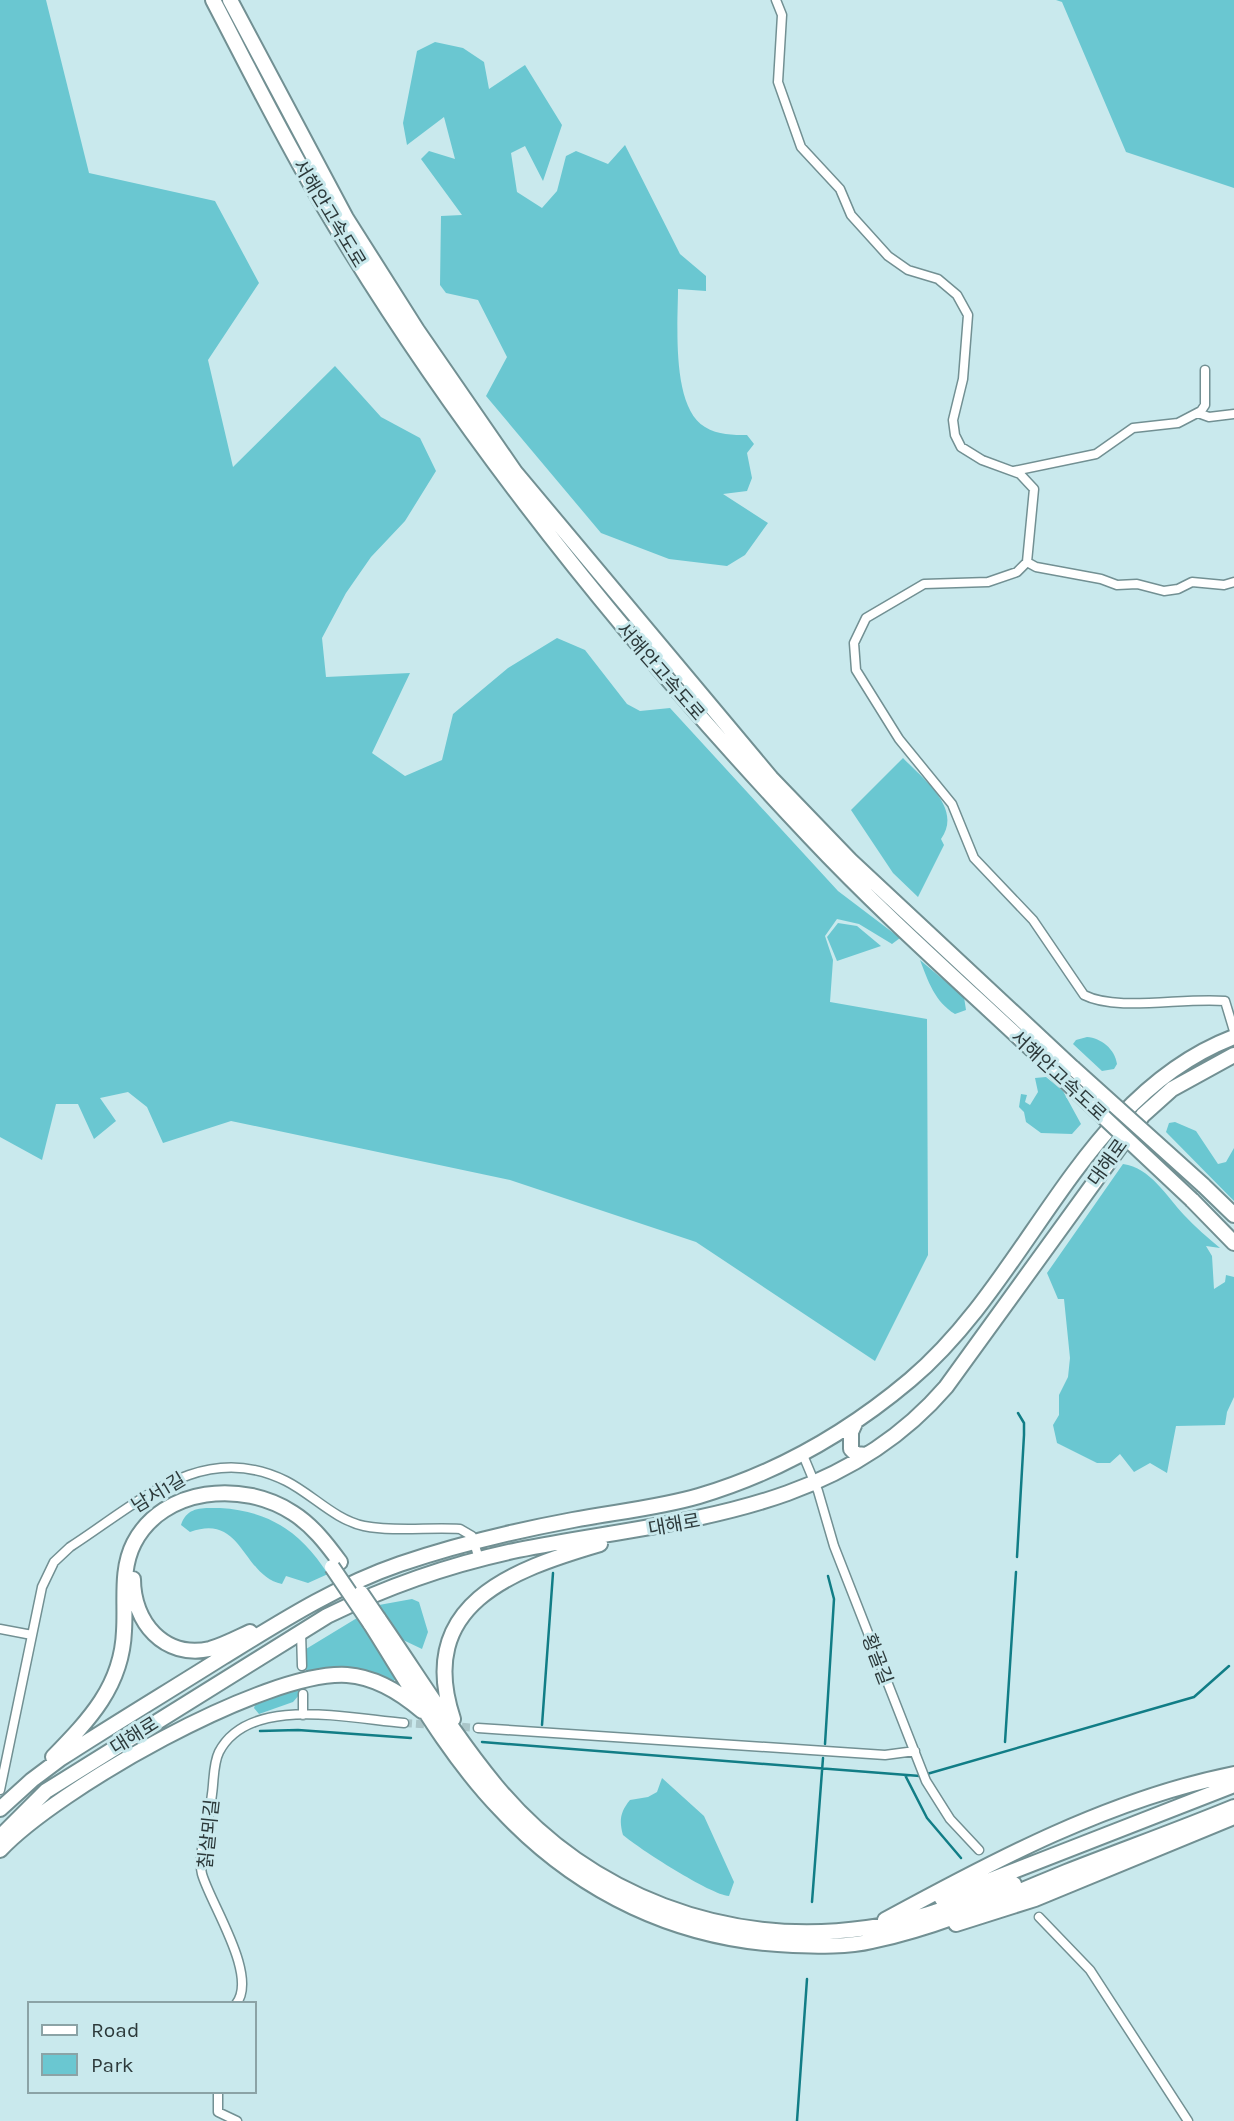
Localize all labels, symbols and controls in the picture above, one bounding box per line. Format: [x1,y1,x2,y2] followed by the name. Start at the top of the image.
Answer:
[288,155,370,272] street label: 서해안고속도로
[612,618,709,725] street label: 서해안고속도로
[1006,1026,1111,1126] street label: 서해안고속도로
[1083,1135,1132,1190] street label: 대해로
[128,1468,189,1517] street label: 남서1길
[646,1510,702,1540] street label: 대해로
[857,1631,897,1688] street label: 황골길
[106,1713,163,1759] street label: 대해로
[194,1798,224,1870] street label: 칡살뫼길
[28,2002,256,2093] legend
[91,2018,139,2042] text: Road
[91,2053,134,2077] text: Park

